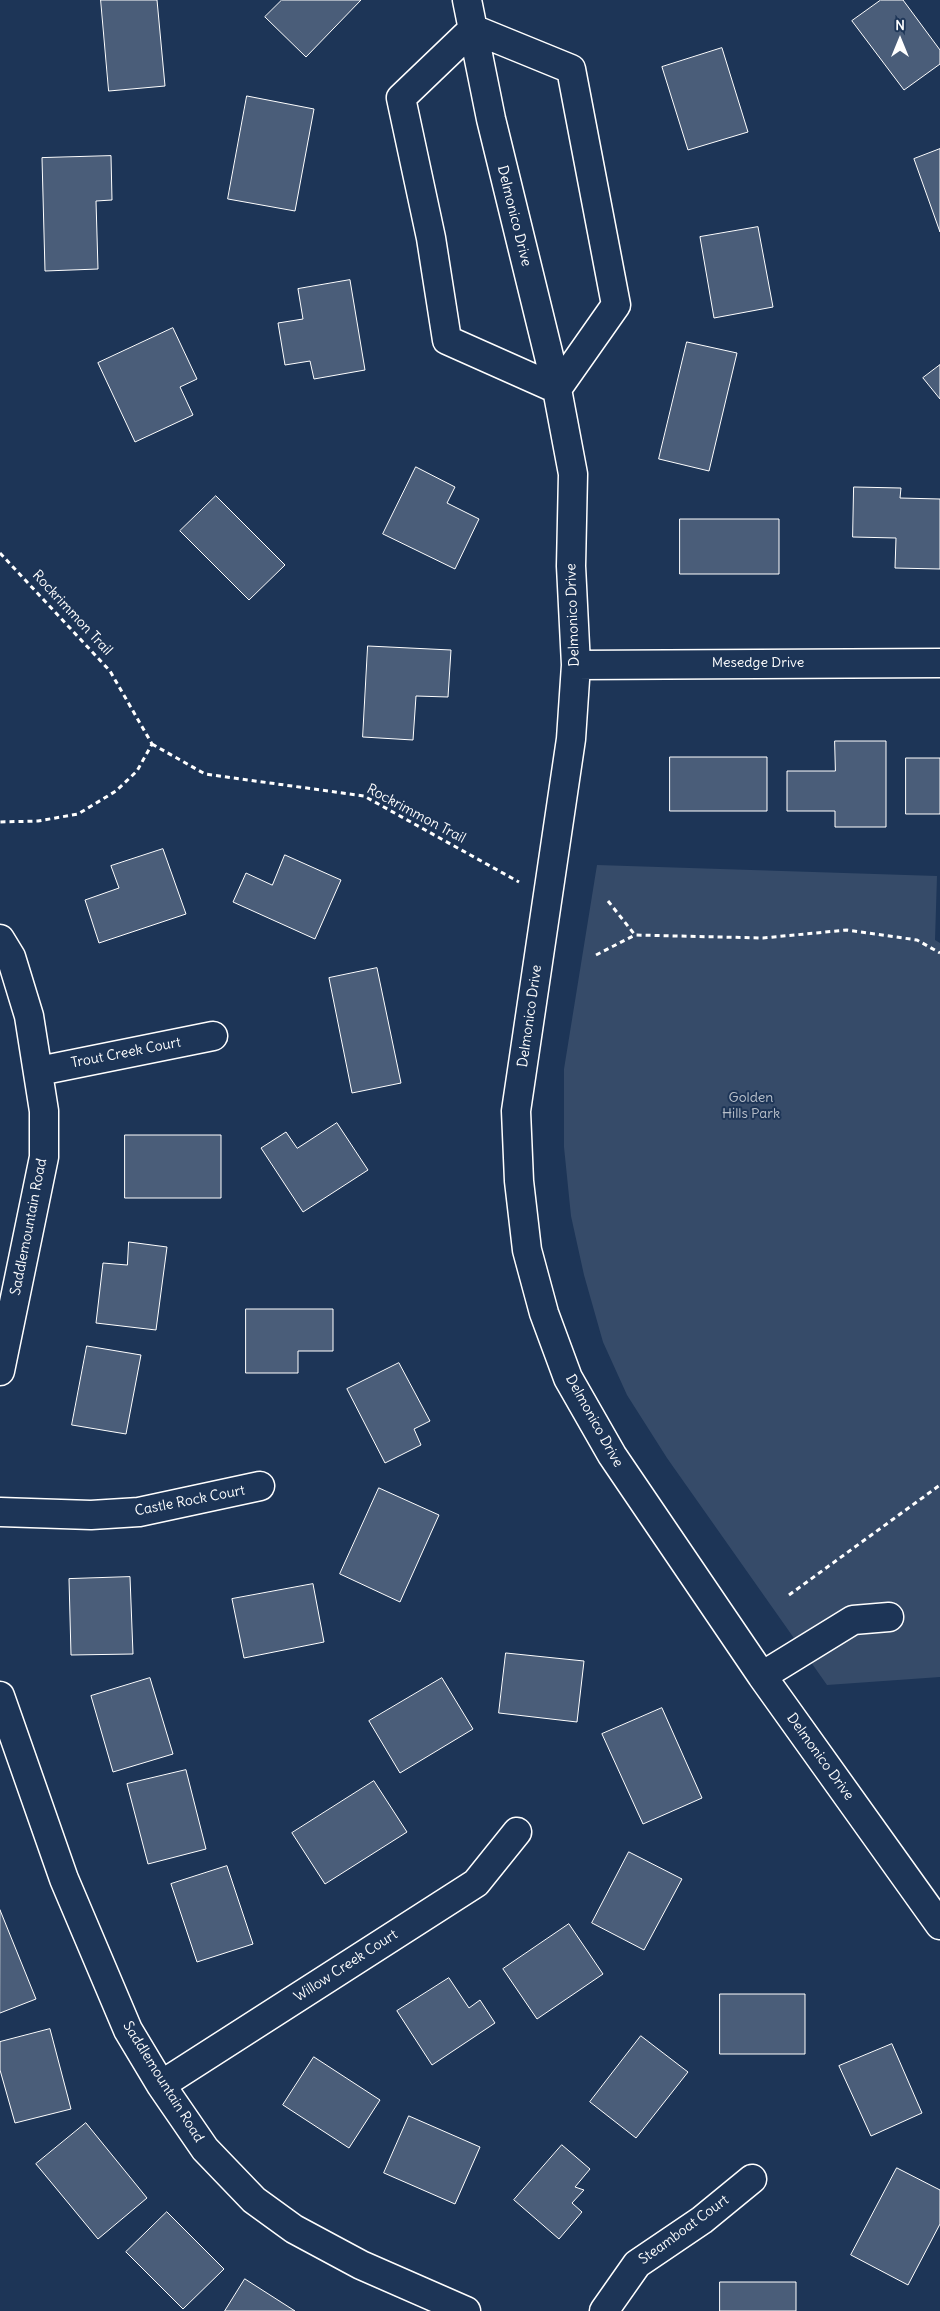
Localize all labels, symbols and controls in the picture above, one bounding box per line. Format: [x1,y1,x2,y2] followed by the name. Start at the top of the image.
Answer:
[875,15,925,65] north arrow
[895,16,905,34] text: N
[493,164,535,268] street label: Delmonico Drive
[563,563,583,667] street label: Delmonico Drive
[28,567,116,659] street label: Rockrimmon Trail
[712,655,804,671] street label: Mesedge Drive
[364,781,468,847] street label: Rockrimmon Trail
[514,964,546,1068] street label: Delmonico Drive
[70,1034,182,1072] street label: Trout Creek Court
[722,1090,780,1122] park label: Golden Hills Park
[7,1157,51,1297] street label: Saddlemountain Road
[562,1372,626,1470] street label: Delmonico Drive
[133,1482,247,1520] street label: Castle Rock Court
[783,1710,857,1804] street label: Delmonico Drive
[291,1926,401,2006] street label: Willow Creek Court
[119,2018,207,2146] street label: Saddlemountain Road
[636,2192,732,2268] street label: Steamboat Court

